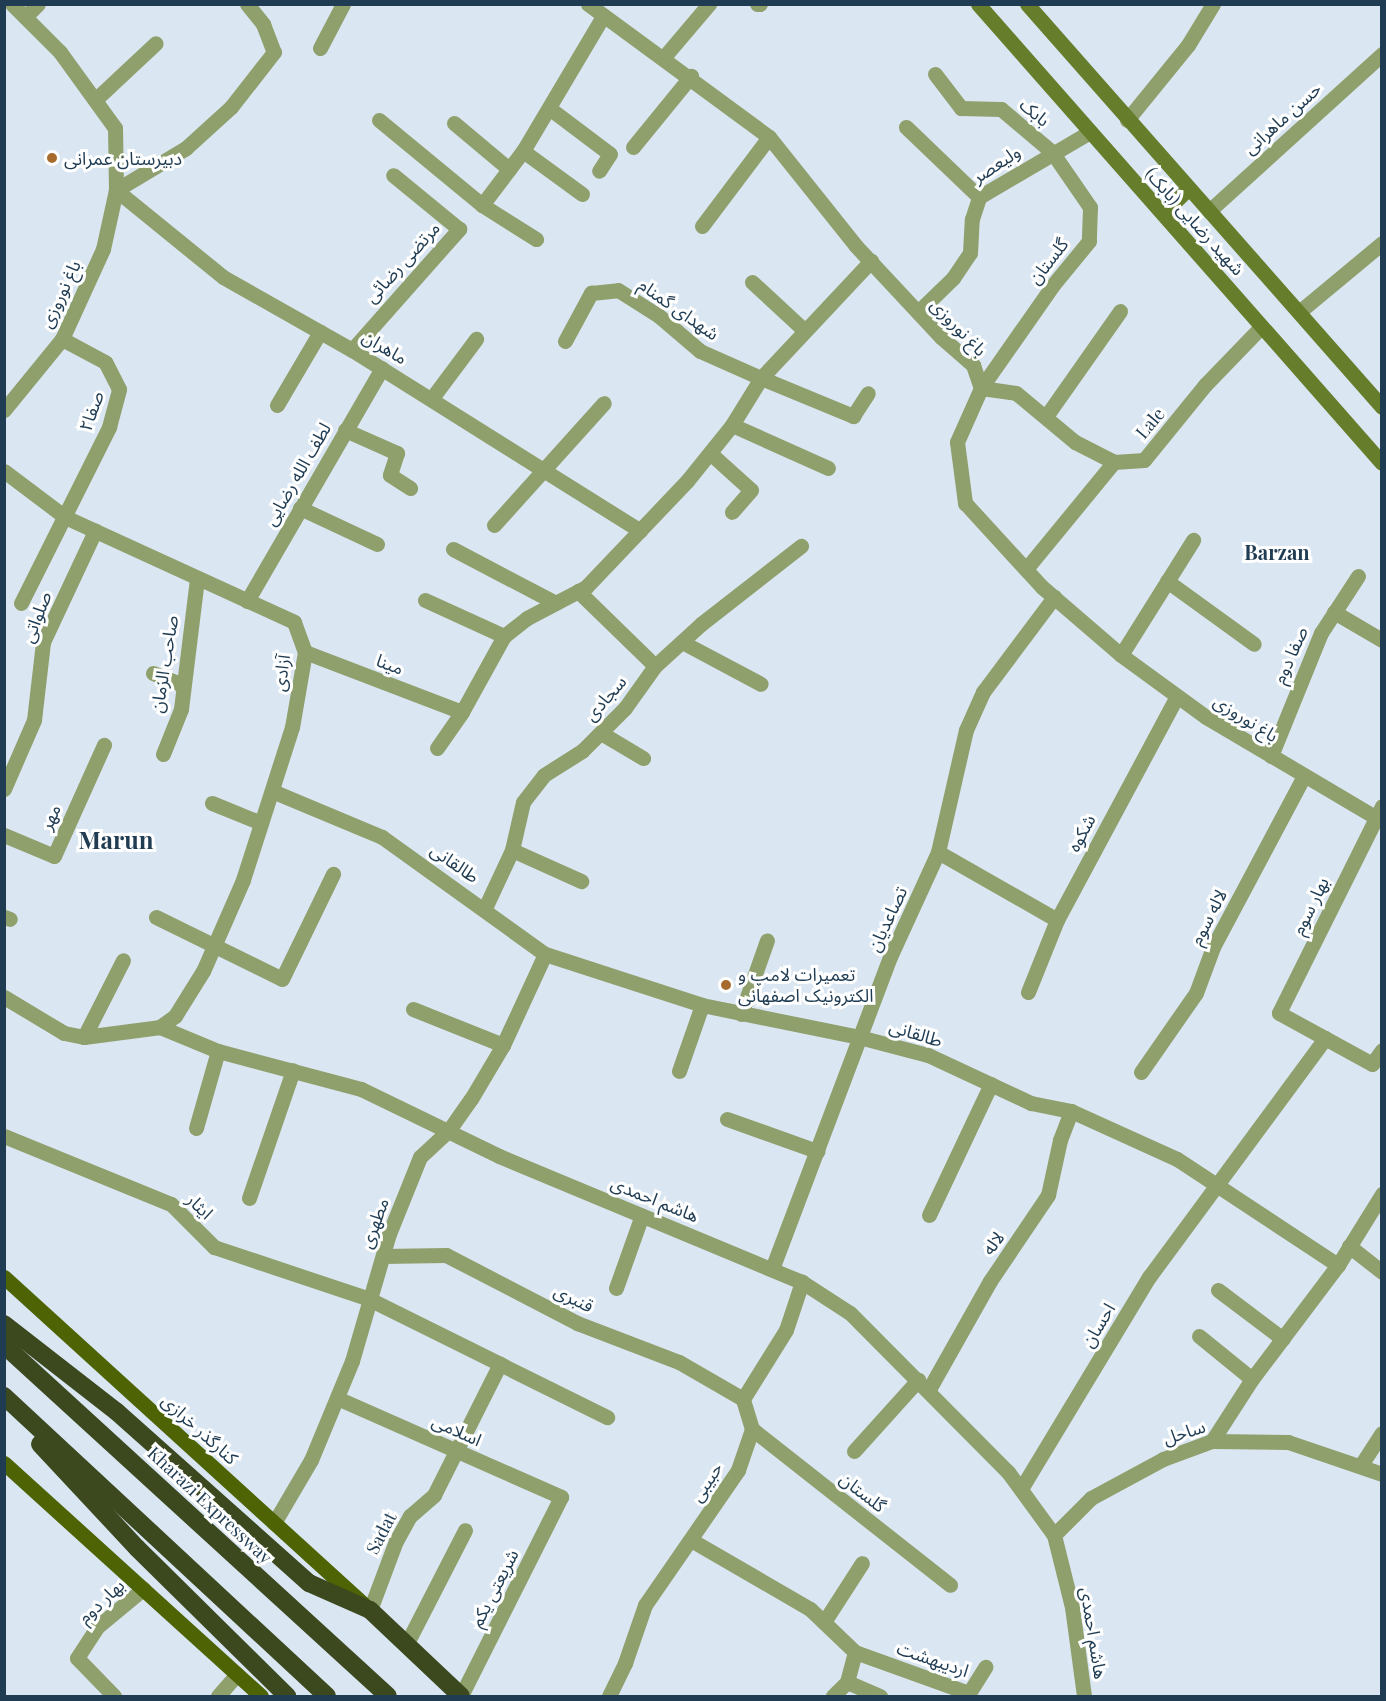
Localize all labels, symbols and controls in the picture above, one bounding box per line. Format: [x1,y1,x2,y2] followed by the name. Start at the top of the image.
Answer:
[1239,77,1325,159] street label: حسن ماهرانی
[1016,93,1054,131] street label: بابک
[968,141,1024,187] street label: ولیعصر
[64,147,182,169] place label: دبیرستان عمرانی
[45,151,59,165] marker: دبیرستان عمرانی
[1141,163,1249,279] street label: شهید رضایی (بابک)
[360,217,444,307] street label: مرتضی رضائی
[1023,234,1073,288] street label: گلستان
[35,257,85,331] street label: باغ نوروزی
[635,273,723,345] street label: شهدای گمنام
[926,294,992,360] street label: باغ نوروزی
[359,325,411,369] street label: ماهران
[74,388,108,434] street label: صفا۲
[1131,403,1169,443] street label: Lale
[259,419,335,529] street label: لطف الله رضایی
[1244,539,1310,563] district label: Barzan
[16,588,56,646] street label: صلواتی
[146,614,182,714] street label: صاحب الزمان
[1268,623,1312,687] street label: صفا دوم
[373,649,407,679] street label: مینا
[268,653,294,693] street label: آزادی
[579,671,631,725] street label: سجادی
[1210,690,1282,746] street label: باغ نوروزی
[35,801,65,833] street label: مهر
[1062,811,1100,855] street label: شکوه
[78,826,154,854] district label: Marun
[427,839,483,887] street label: طالقانی
[1287,874,1333,938] street label: بهار سوم
[863,883,911,955] street label: تصاعدیان
[1185,885,1231,949] street label: لاله سوم
[738,964,873,1006] place label: تعمیرات لامپ و الکترونیک اصفهانی
[719,978,733,992] marker: تعمیرات لامپ و الکترونیک اصفهانی
[887,1015,945,1051] street label: طالقانی
[608,1172,702,1226] street label: هاشم احمدی
[182,1188,218,1224] street label: ایثار
[355,1195,393,1251] street label: مطهری
[977,1227,1009,1259] street label: لاله
[551,1279,597,1317] street label: قنبری
[1076,1299,1120,1351] street label: احسان
[158,1389,242,1469] street label: کنارگذر خرازی
[429,1410,485,1450] street label: اسلامی
[1160,1415,1208,1449] street label: ساحل
[143,1442,277,1568] street label: Kharazi Expressway
[685,1458,727,1506] street label: حبیبی
[836,1467,890,1517] street label: گلستان
[361,1508,401,1558] street label: Sadat
[465,1545,523,1631] street label: شریعتی یکم
[73,1574,129,1628] street label: بهار دوم
[1076,1585,1112,1681] street label: هاشم احمدی
[894,1637,972,1681] street label: اردیبهشت

